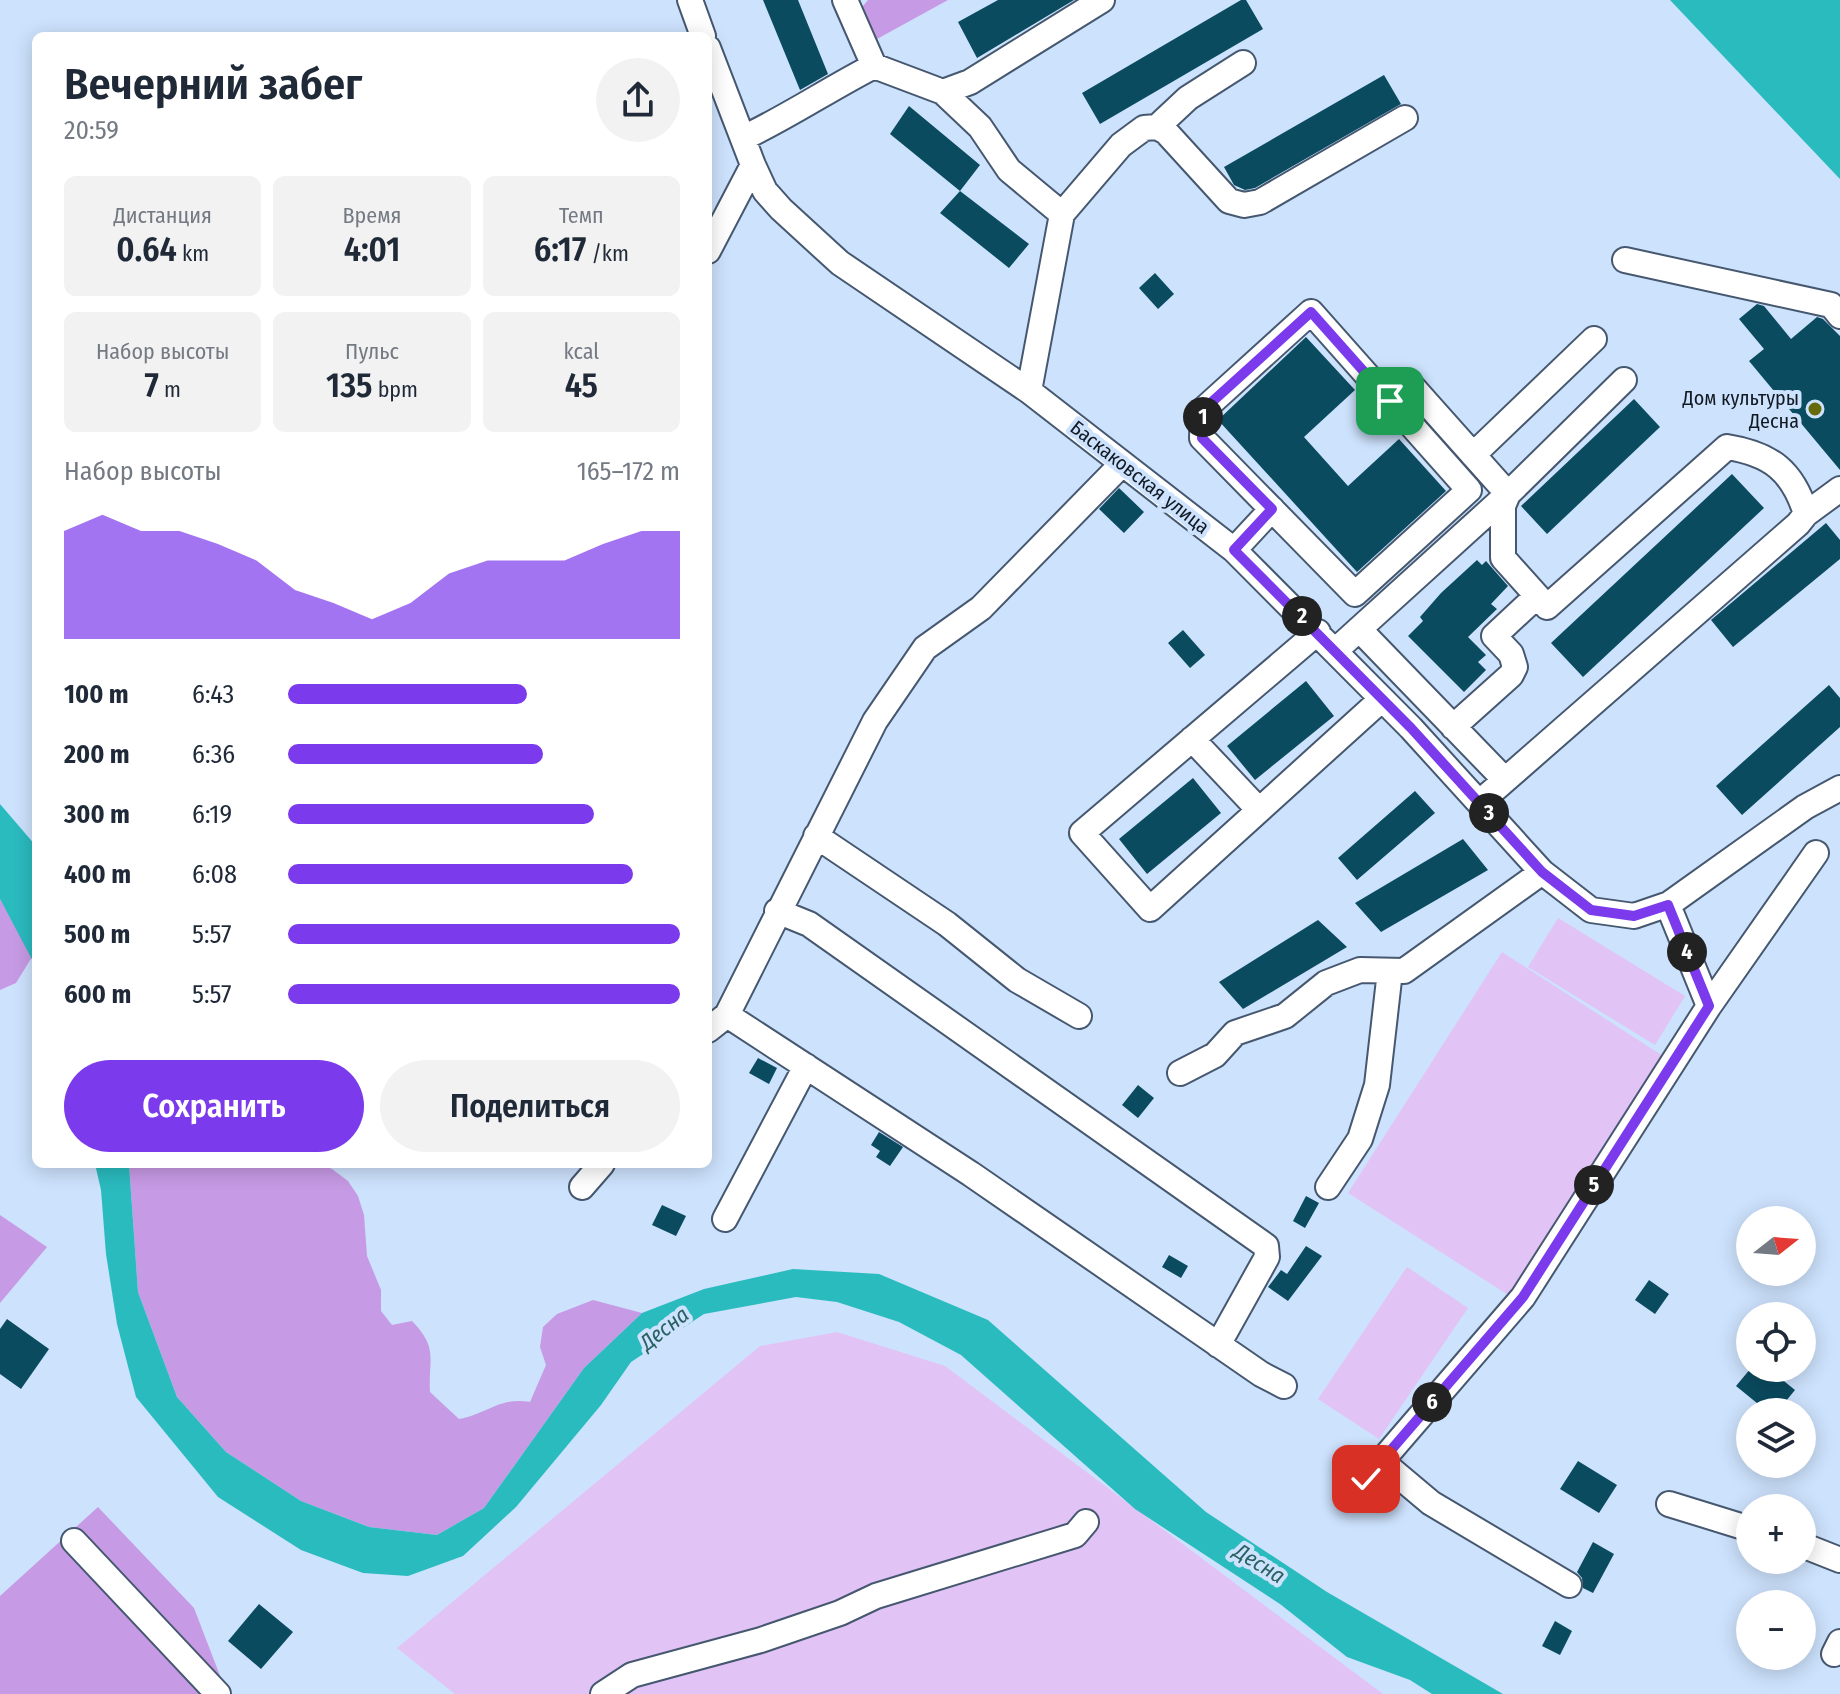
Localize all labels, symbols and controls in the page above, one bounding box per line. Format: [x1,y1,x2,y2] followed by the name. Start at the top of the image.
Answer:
[64,58,362,111] text: Вечерний забег
[596,58,680,142] button: share
[64,115,119,146] text: 20:59
[113,202,212,229] text: Дистанция
[343,202,401,229] text: Время
[559,202,604,229] text: Темп
[116,229,177,270] text: 0.64
[344,229,400,270] text: 4:01
[534,229,586,270] text: 6:17
[177,240,209,267] text: km
[586,240,629,267] text: /km
[96,338,229,365] text: Набор высоты
[345,338,399,365] text: Пульс
[564,338,599,365] text: kcal
[144,365,159,406] text: 7
[326,365,372,406] text: 135
[565,365,598,406] text: 45
[1356,367,1424,435] pin
[159,376,181,403] text: m
[372,376,418,403] text: bpm
[1368,379,1412,423] icon: arrive
[1682,386,1799,433] place label: Дом культуры Десна
[1183,397,1223,437] pin: 1
[1806,400,1824,418] marker: Дом культуры Десна
[1198,403,1208,430] text: 1
[1066,415,1214,539] street label: Баскаковская улица
[64,456,222,487] text: Набор высоты
[577,456,680,487] text: 165–172 m
[1282,596,1322,636] pin: 2
[1297,602,1307,629] text: 2
[64,679,129,710] text: 100 m
[192,679,234,710] text: 6:43
[64,739,130,770] text: 200 m
[192,739,235,770] text: 6:36
[1469,793,1509,833] pin: 3
[64,799,130,830] text: 300 m
[192,799,232,830] text: 6:19
[1484,799,1494,826] text: 3
[64,859,131,890] text: 400 m
[192,859,237,890] text: 6:08
[64,919,130,950] text: 500 m
[192,919,231,950] text: 5:57
[1667,932,1707,972] pin: 4
[1681,938,1693,965] text: 4
[64,979,131,1010] text: 600 m
[192,979,231,1010] text: 5:57
[64,1060,364,1152] button: Сохранить
[380,1060,680,1152] button: Поделиться
[1574,1165,1614,1205] pin: 5
[1589,1171,1599,1198] text: 5
[1736,1206,1816,1286] north arrow
[1736,1206,1816,1670] map controls
[633,1301,694,1357] water label: Десна
[1736,1302,1816,1382] button: locate
[1412,1382,1452,1422] pin: 6
[1426,1388,1438,1415] text: 6
[1736,1398,1816,1478] button: layers
[1332,1445,1400,1513] pin
[1344,1457,1388,1501] icon: check
[1736,1494,1816,1574] button: +
[1228,1536,1290,1589] water label: Десна
[1736,1590,1816,1670] button: −

